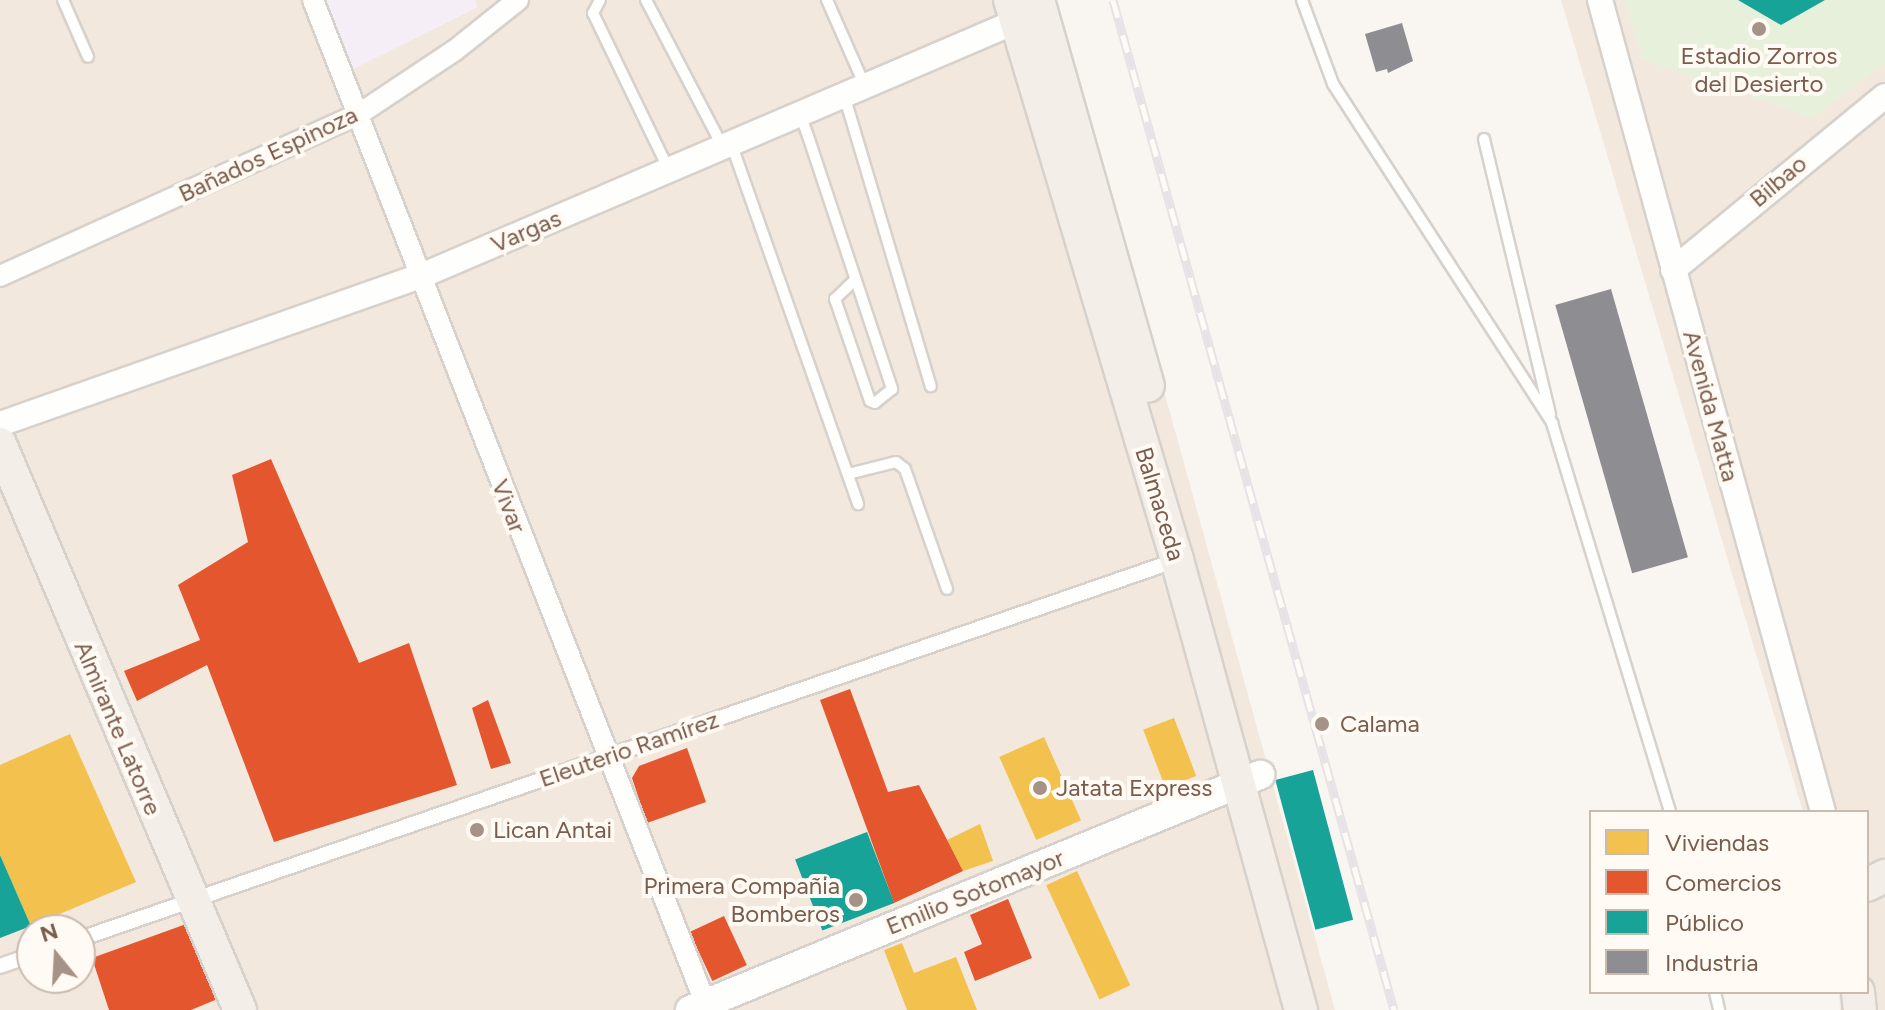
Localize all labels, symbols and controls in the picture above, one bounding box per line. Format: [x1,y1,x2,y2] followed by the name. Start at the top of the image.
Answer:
[1750,20,1768,38] marker: Estadio Zorros del Desierto
[1681,42,1837,98] place label: Estadio Zorros del Desierto
[174,100,362,208] street label: Bañados Espinoza
[1744,149,1812,213] street label: Bilbao
[487,203,565,259] street label: Vargas
[1677,327,1745,485] street label: Avenida Matta
[1129,444,1191,564] street label: Balmaceda
[486,475,532,537] street label: Vivar
[68,637,168,819] street label: Almirante Latorre
[535,705,723,793] street label: Eleuterio Ramírez
[1340,710,1420,738] place label: Calama
[1311,713,1333,735] marker: Calama
[1056,774,1212,802] place label: Jatata Express
[1031,779,1049,797] marker: Jatata Express
[1589,810,1869,994] legend
[493,816,612,844] place label: Lican Antai
[468,821,486,839] marker: Lican Antai
[1665,828,1769,857] text: Viviendas
[882,843,1068,941] street label: Emilio Sotomayor
[1665,868,1782,897] text: Comercios
[643,872,840,928] place label: Primera Compañia Bomberos
[847,891,865,909] marker: Primera Compañia Bomberos
[1665,908,1744,937] text: Público
[16,914,96,994] north arrow
[37,917,61,948] text: N
[1665,948,1759,977] text: Industria

